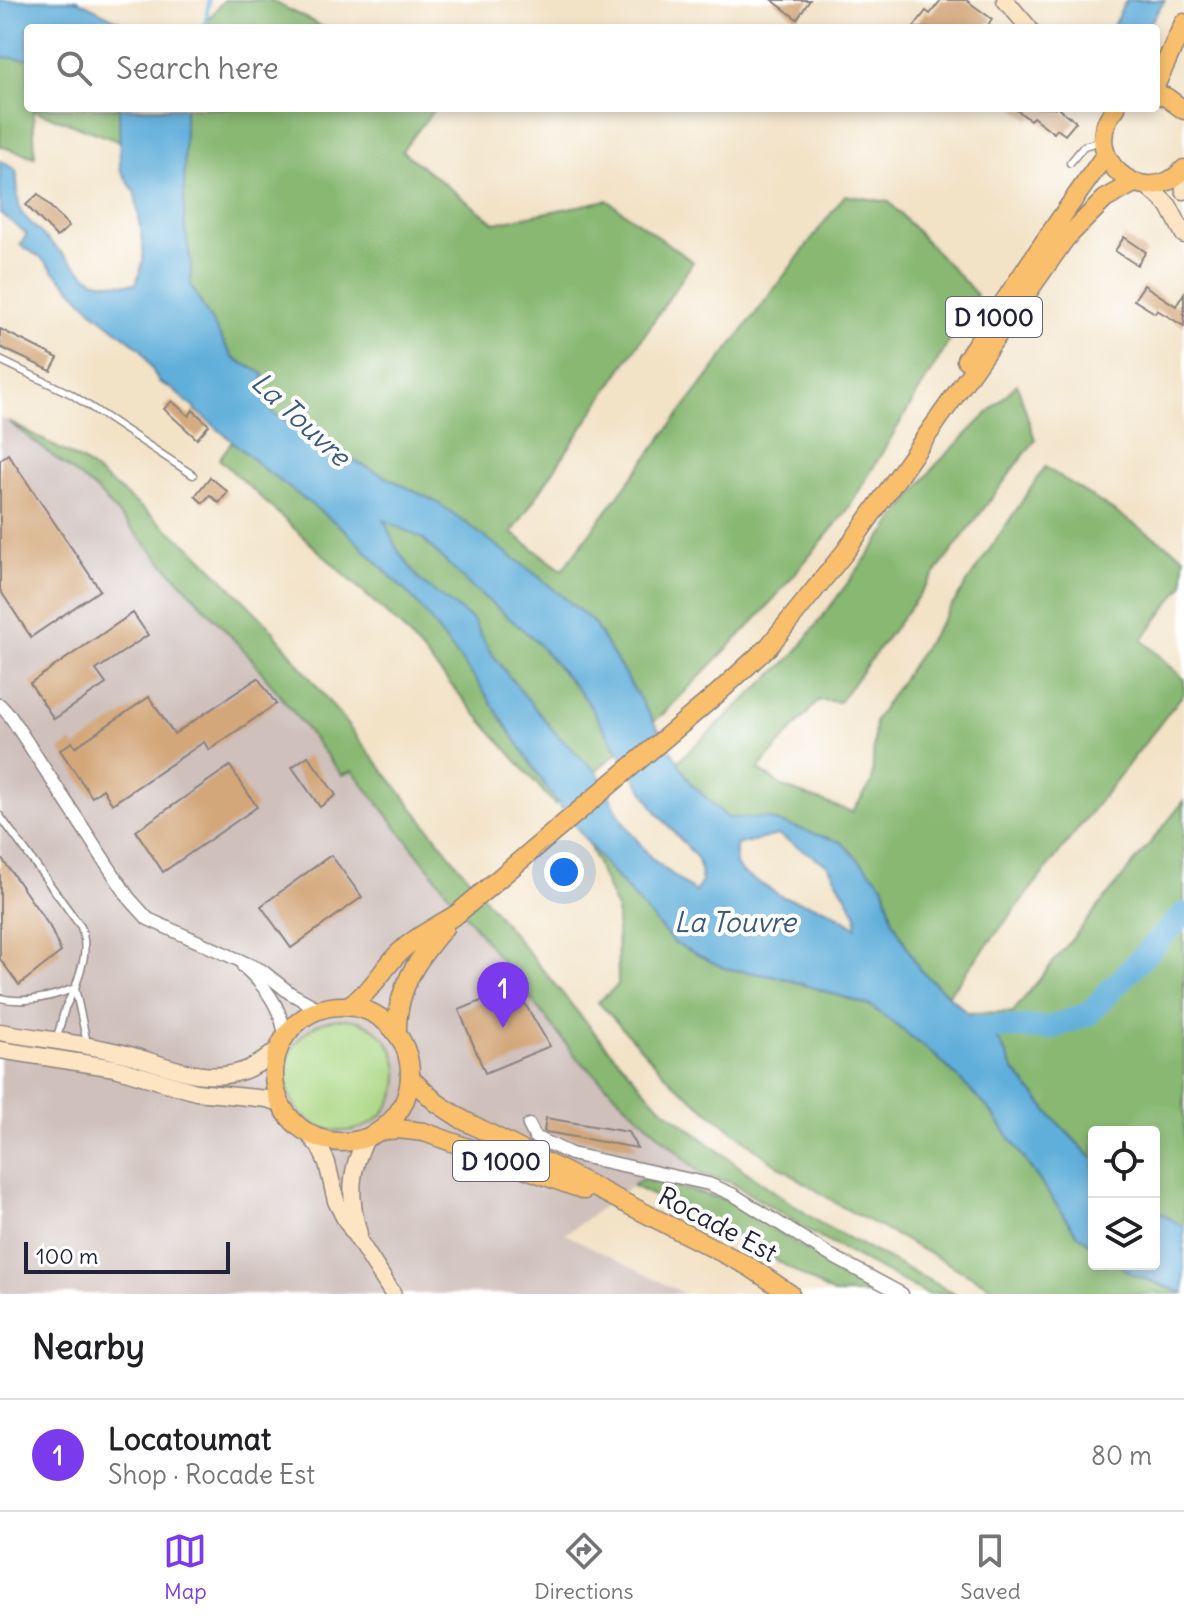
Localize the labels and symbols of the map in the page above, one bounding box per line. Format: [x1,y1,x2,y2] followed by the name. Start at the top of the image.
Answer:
[946,297,1042,337] road number: D 1000
[244,364,359,475] water label: La Touvre
[544,852,584,892] your location
[674,904,798,940] water label: La Touvre
[477,962,529,1028] pin: 1
[453,1141,549,1181] road number: D 1000
[653,1179,783,1269] street label: Rocade Est
[24,1238,230,1274] scale bar

